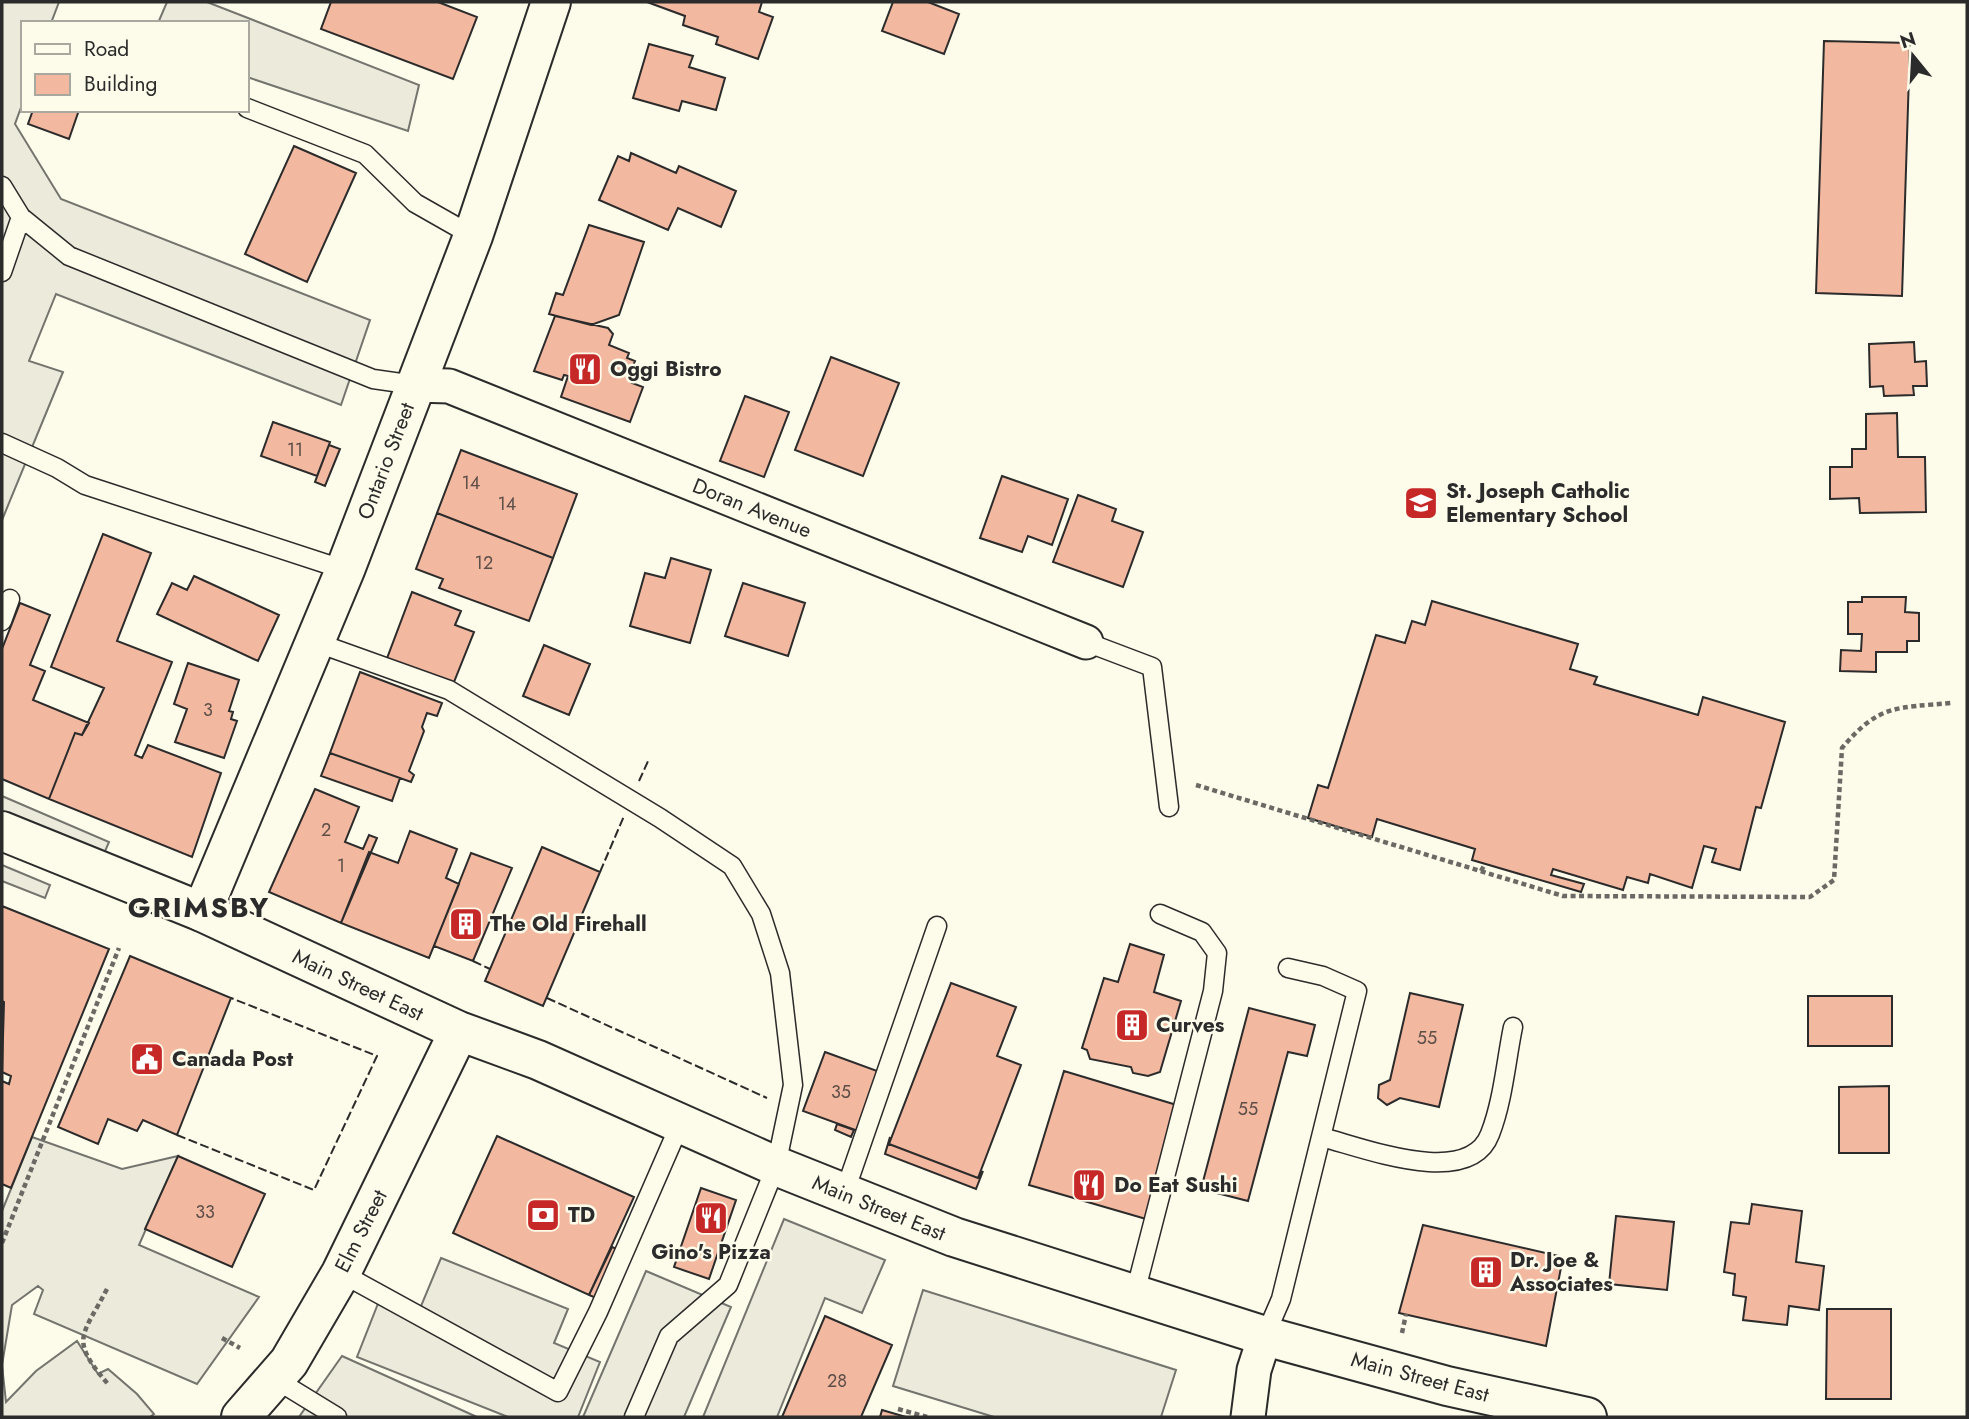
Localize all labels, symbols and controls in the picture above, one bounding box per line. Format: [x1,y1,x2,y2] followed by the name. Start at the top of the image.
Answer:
[21,21,248,112] legend
[1878,21,1948,91] north arrow
[1897,25,1919,55] text: N
[84,34,129,64] text: Road
[84,69,157,99] text: Building
[566,350,604,388] restaurant icon: Oggi Bistro
[610,354,722,384] place label: Oggi Bistro
[350,398,422,524] street label: Ontario Street
[287,437,303,463] house number: 11
[462,470,480,496] house number: 14
[688,471,816,546] street label: Doran Avenue
[1446,476,1630,530] place label: St. Joseph Catholic Elementary School
[1402,484,1440,522] school or university icon: St. Joseph Catholic Elementary School
[498,491,516,517] house number: 14
[475,550,493,576] house number: 12
[203,697,213,723] house number: 3
[321,817,331,843] house number: 2
[337,853,345,879] house number: 1
[128,887,270,928] district label: GRIMSBY
[447,905,485,943] building icon: The Old Firehall
[490,909,647,939] place label: The Old Firehall
[288,942,428,1028] street label: Main Street East
[1113,1006,1151,1044] building icon: Curves
[1156,1010,1225,1040] place label: Curves
[1417,1025,1437,1051] house number: 55
[128,1040,166,1078] public building icon: Canada Post
[172,1044,293,1074] place label: Canada Post
[831,1079,851,1105] house number: 35
[1238,1096,1258,1122] house number: 55
[1070,1166,1108,1204] restaurant icon: Do Eat Sushi
[808,1168,950,1248] street label: Main Street East
[1114,1170,1238,1200] place label: Do Eat Sushi
[327,1184,395,1278] street label: Elm Street
[524,1196,562,1234] bank icon: TD
[195,1199,215,1225] house number: 33
[692,1199,730,1237] restaurant icon: Gino's Pizza
[568,1200,595,1230] place label: TD
[651,1237,771,1267] place label: Gino's Pizza
[1509,1245,1613,1299] place label: Dr. Joe & Associates
[1467,1253,1505,1291] building icon: Dr. Joe & Associates
[1348,1344,1492,1410] street label: Main Street East
[827,1368,847,1394] house number: 28

